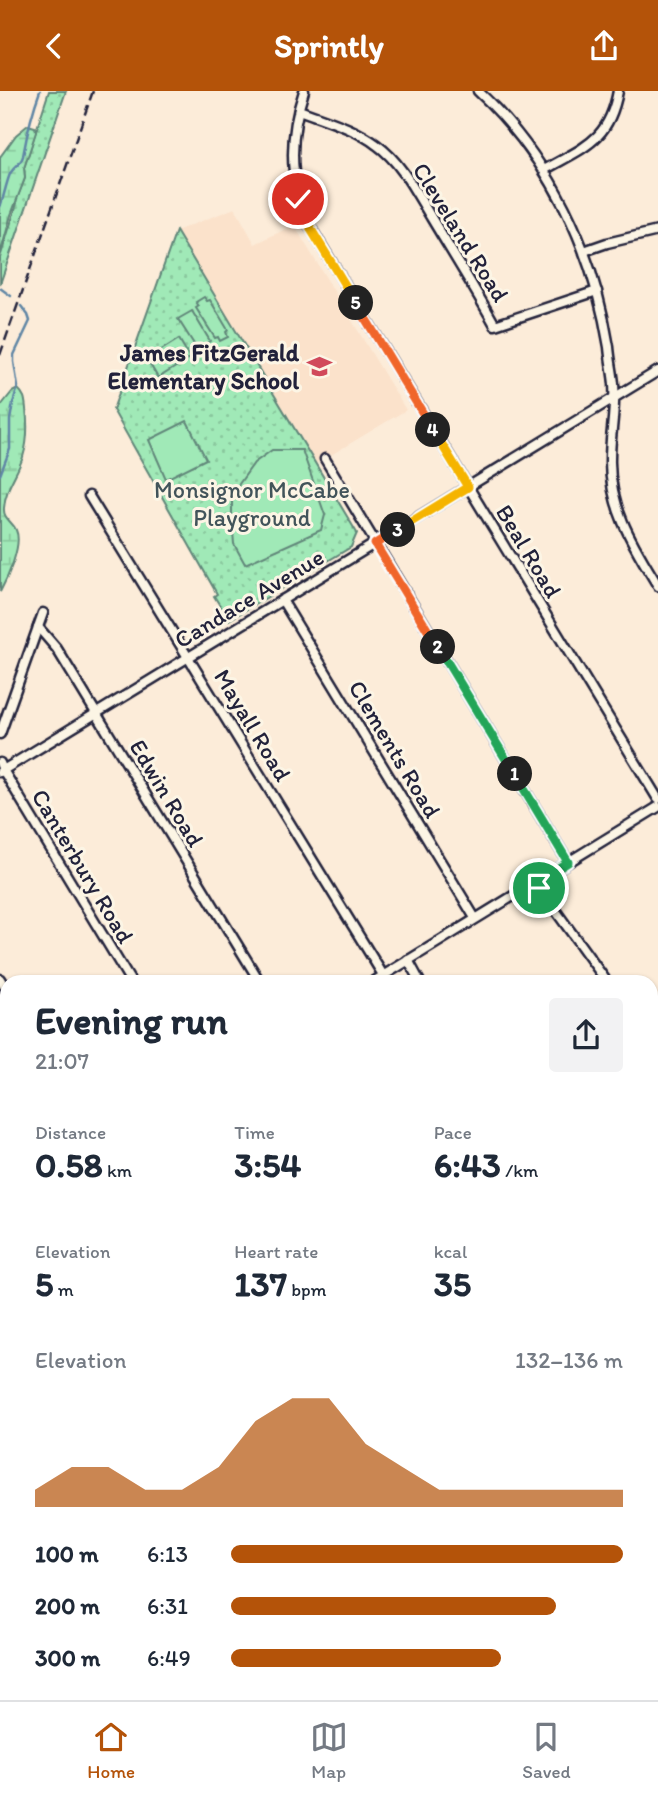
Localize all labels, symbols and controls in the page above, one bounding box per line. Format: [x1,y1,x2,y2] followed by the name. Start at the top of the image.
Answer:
[35,27,73,65] icon: back
[274,27,384,65] text: Sprintly
[585,27,623,65] icon: share
[407,157,515,307] street label: Cleveland Road
[268,169,328,229] pin
[279,180,317,218] icon: check
[338,285,374,321] pin: 5
[351,291,360,314] text: 5
[108,338,300,396] place label: James FitzGerald Elementary School
[305,352,333,380] school or university icon: James FitzGerald Elementary School
[416,413,450,447] pin: 4
[427,418,438,441] text: 4
[154,475,350,532] park label: Monsignor McCabe Playground
[490,499,568,603] street label: Beal Road
[380,513,416,548] pin: 3
[392,518,403,541] text: 3
[169,542,329,654] street label: Candace Avenue
[420,629,456,665] pin: 2
[433,635,443,658] text: 2
[208,664,298,786] street label: Mayall Road
[343,675,447,823] street label: Clements Road
[124,734,210,852] street label: Edwin Road
[498,757,532,791] pin: 1
[510,762,519,785] text: 1
[26,784,140,948] street label: Canterbury Road
[509,858,569,918] pin
[520,869,558,907] icon: arrive
[35,998,228,1044] text: Evening run
[549,998,623,1072] button: share
[35,1047,89,1075] text: 21:07
[35,1121,106,1144] text: Distance
[234,1121,275,1144] text: Time
[434,1121,472,1144] text: Pace
[35,1144,103,1186] text: 0.58
[234,1144,301,1186] text: 3:54
[434,1144,501,1186] text: 6:43
[103,1159,132,1182] text: km
[501,1159,538,1182] text: /km
[35,1240,111,1263] text: Elevation
[234,1240,318,1263] text: Heart rate
[434,1240,467,1263] text: kcal
[35,1263,53,1305] text: 5
[234,1263,287,1305] text: 137
[434,1263,471,1305] text: 35
[53,1278,74,1301] text: m
[287,1278,327,1301] text: bpm
[35,1346,126,1374] text: Elevation
[515,1346,623,1374] text: 132–136 m
[35,1540,99,1568] text: 100 m
[147,1540,188,1568] text: 6:13
[35,1592,100,1620] text: 200 m
[147,1592,188,1620] text: 6:31
[35,1644,100,1672] text: 300 m
[147,1644,191,1672] text: 6:49
[87,1718,135,1783] tab: Home
[310,1718,348,1783] tab: Map
[522,1718,571,1783] tab: Saved

